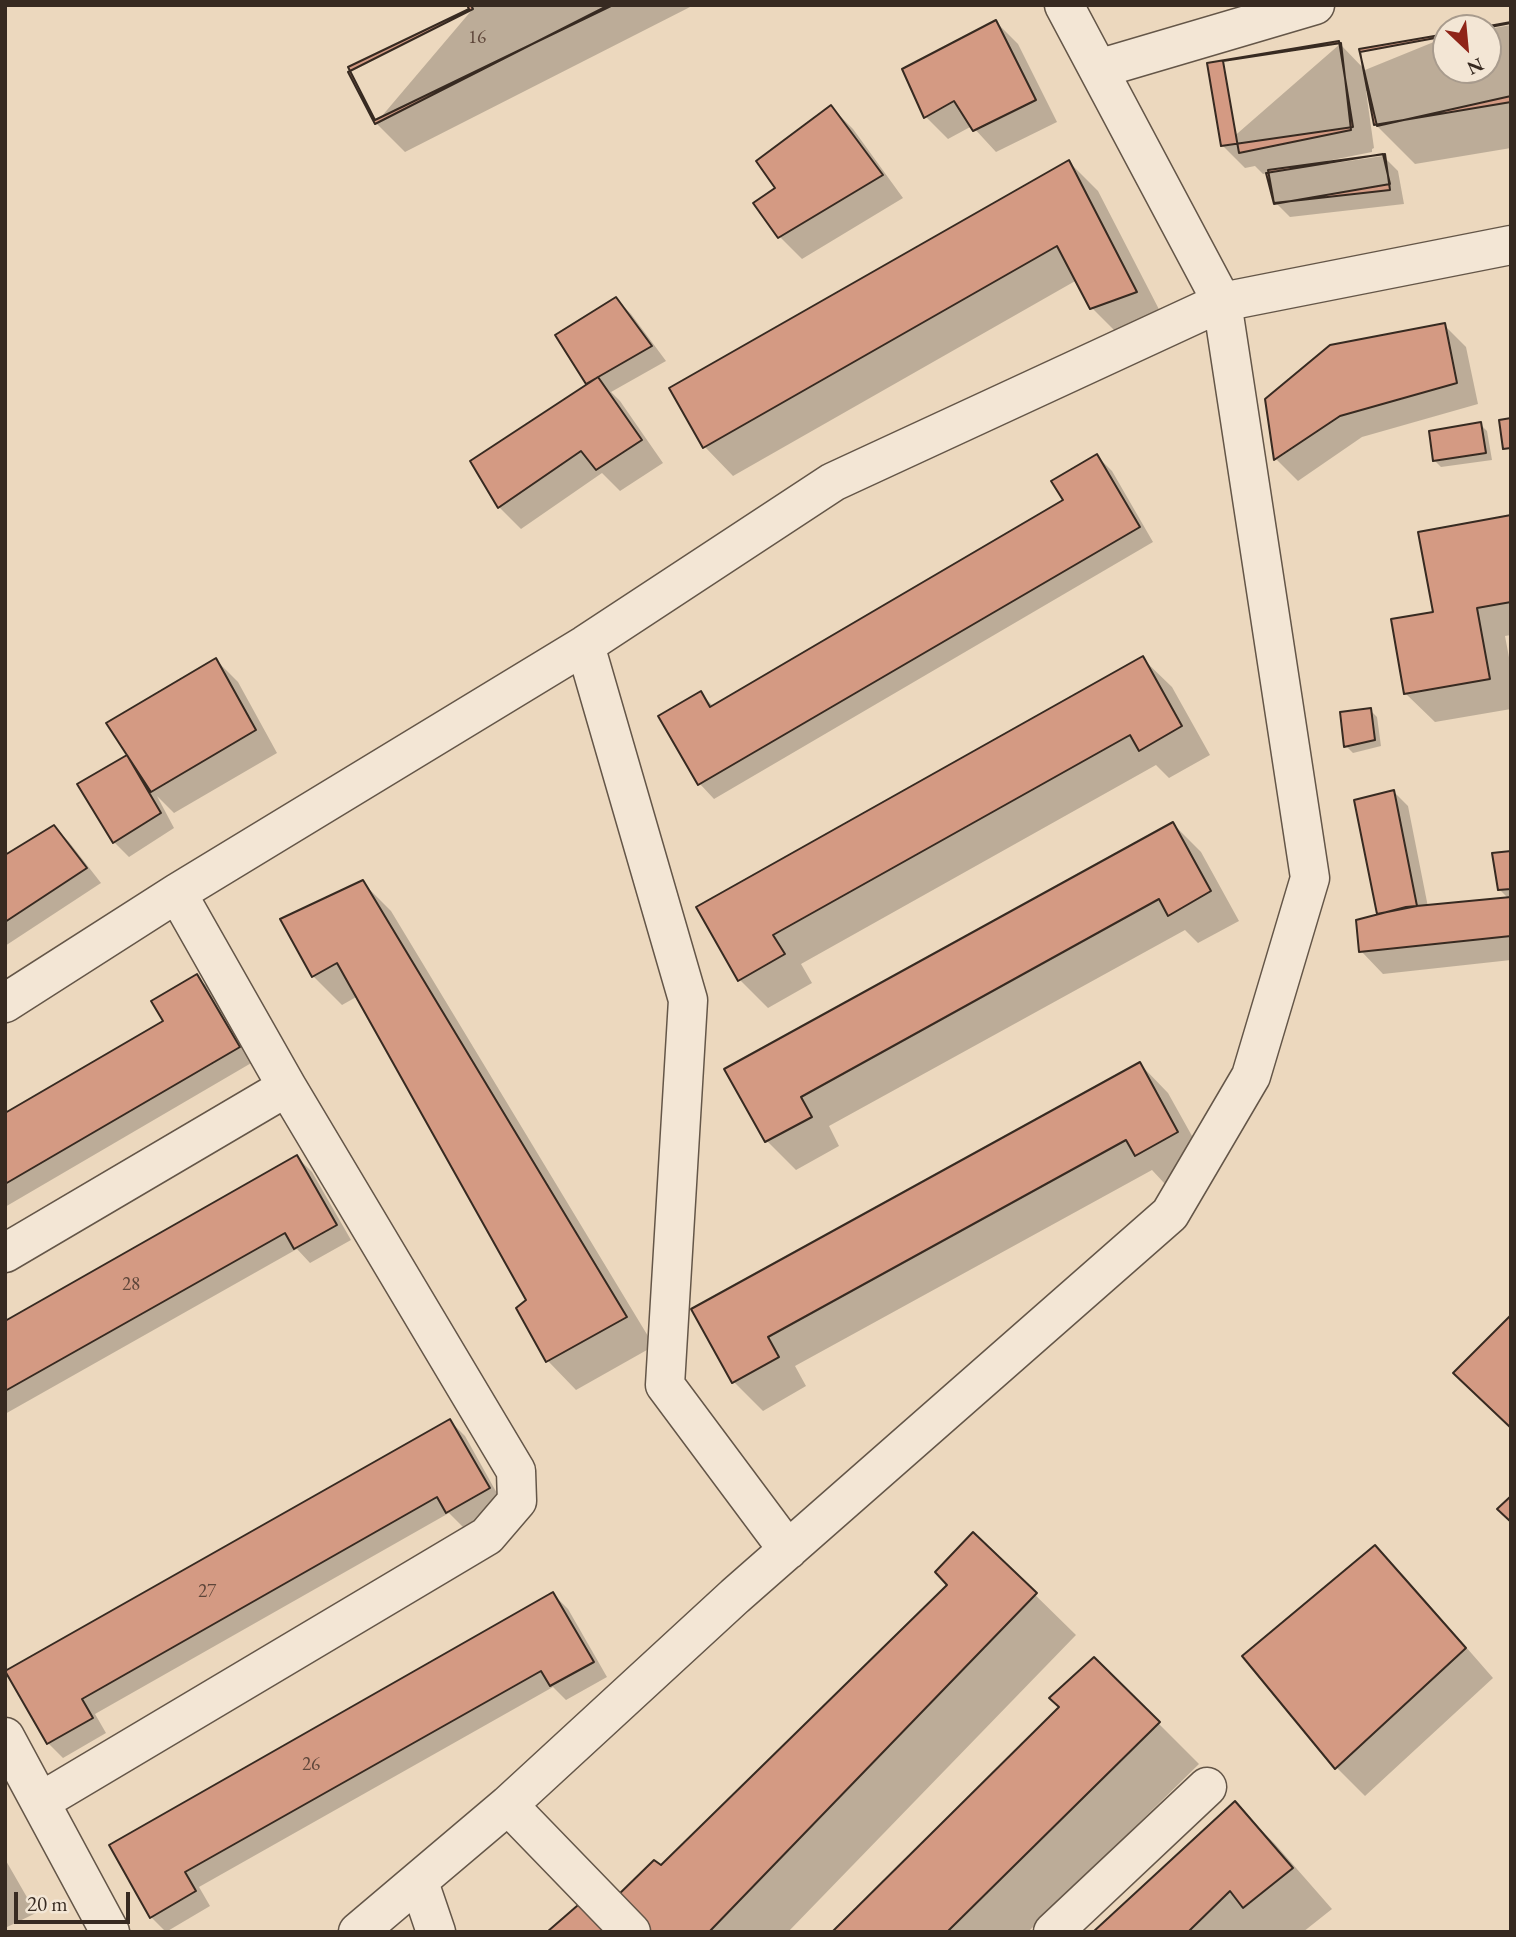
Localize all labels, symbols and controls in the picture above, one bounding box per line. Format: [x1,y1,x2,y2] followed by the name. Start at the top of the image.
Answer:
[1432,14,1502,84] north arrow
[468,27,486,49] house number: 16
[1463,52,1488,81] text: N
[122,1274,140,1296] house number: 28
[198,1581,216,1603] house number: 27
[302,1754,320,1776] house number: 26
[18,1878,133,1922] scale bar
[27,1890,68,1917] text: 20 m

